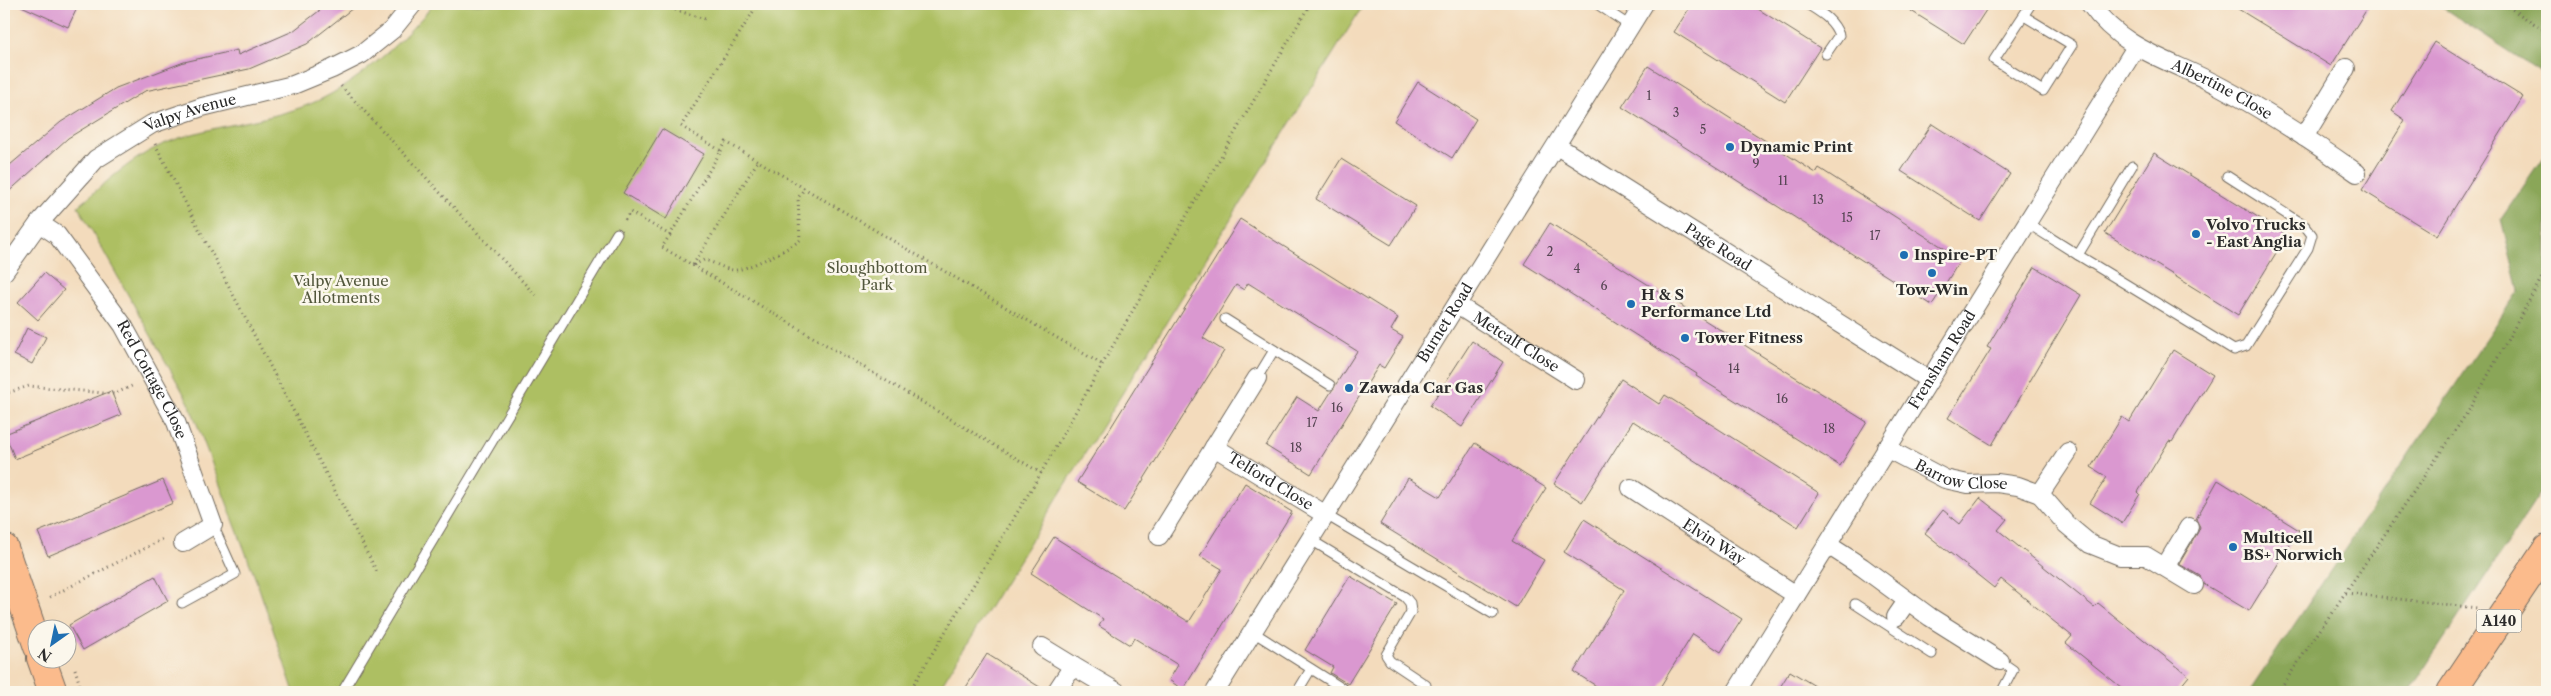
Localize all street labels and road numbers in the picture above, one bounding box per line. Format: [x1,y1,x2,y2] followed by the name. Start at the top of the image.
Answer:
[2168,54,2276,123] street label: Albertine Close
[139,89,238,136] street label: Valpy Avenue
[1681,219,1755,275] street label: Page Road
[1413,279,1477,366] street label: Burnet Road
[1904,307,1979,412] street label: Frensham Road
[1470,308,1563,376] street label: Metcalf Close
[113,316,191,441] street label: Red Cottage Close
[1224,448,1317,514] street label: Telford Close
[1912,455,2009,493] street label: Barrow Close
[1679,514,1750,569] street label: Elvin Way
[2476,610,2522,632] road number: A140

